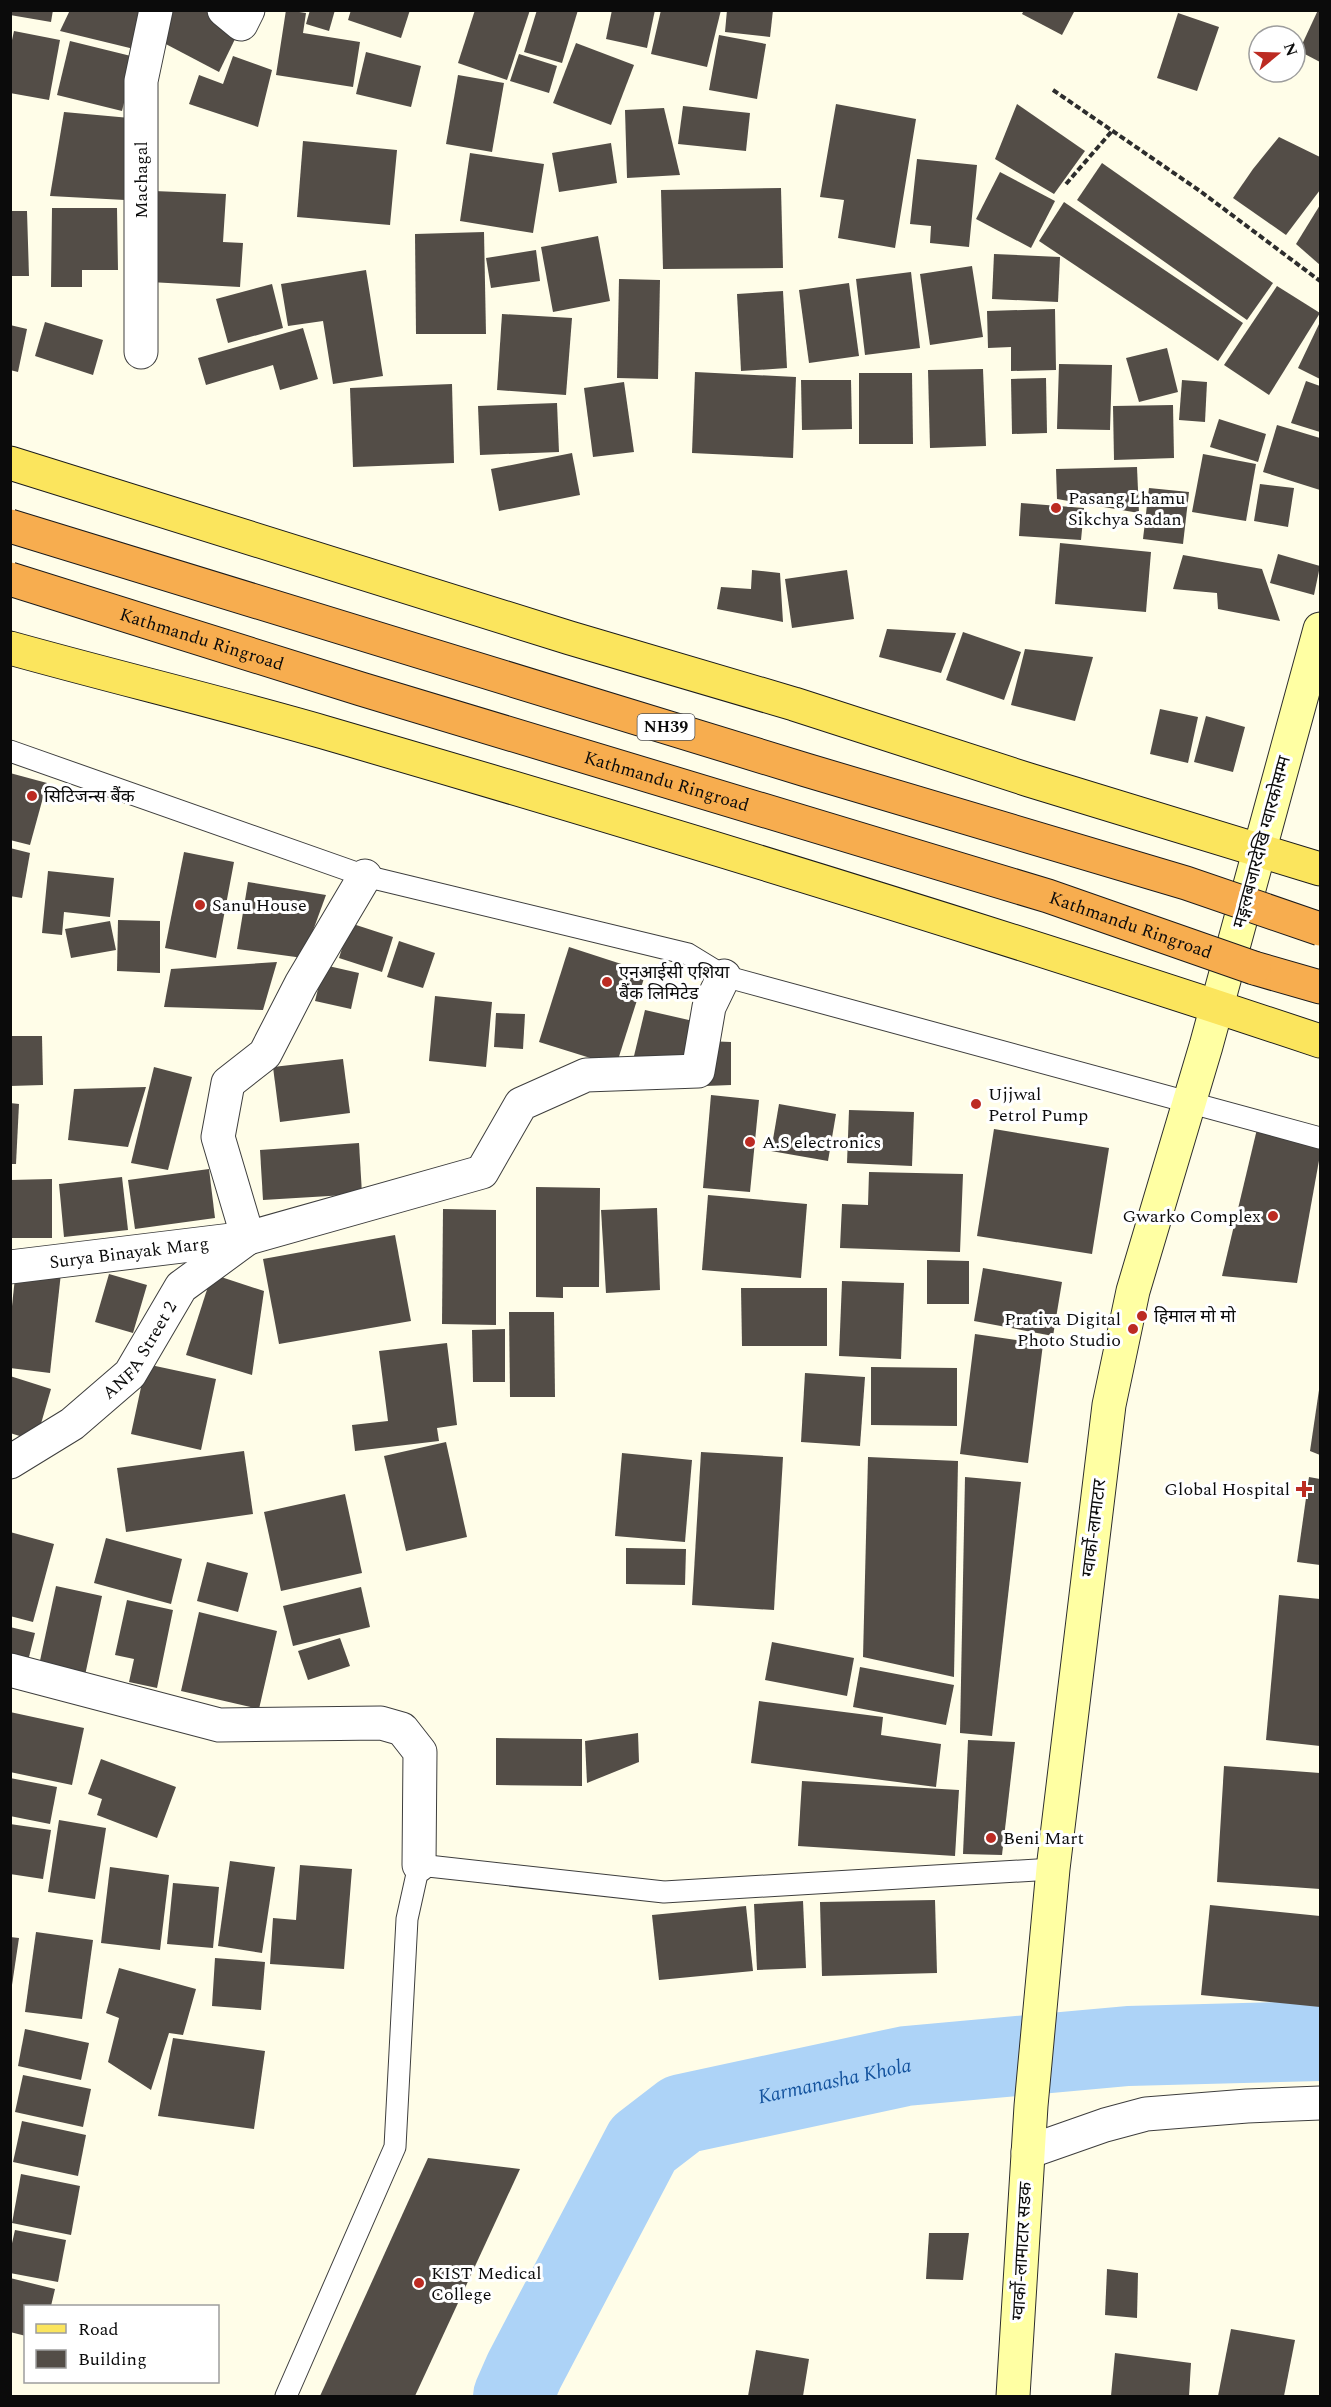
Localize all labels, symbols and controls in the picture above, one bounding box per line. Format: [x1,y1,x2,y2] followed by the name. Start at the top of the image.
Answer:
[1247,24,1307,84] north arrow
[1277,39,1304,60] text: N
[128,141,155,219] street label: Machagal
[1068,485,1185,533] place label: Pasang Lhamu Sikchya Sadan
[1049,501,1063,515] marker: Pasang Lhamu Sikchya Sadan
[116,601,287,678] street label: Kathmandu Ringroad
[638,714,694,740] road number: NH39
[581,743,752,819] street label: Kathmandu Ringroad
[1226,752,1298,931] street label: मङ्गलबजारदेखि ग्वारकोसम्म
[44,783,136,810] place label: सिटिजन्स बैंक
[25,789,39,803] marker: सिटिजन्स बैंक
[1046,884,1216,966] street label: Kathmandu Ringroad
[212,892,307,919] place label: Sanu House
[193,898,207,912] marker: Sanu House
[619,959,730,1007] place label: एनआईसी एशिया बैंक लिमिटेड
[600,975,614,989] marker: एनआईसी एशिया बैंक लिमिटेड
[988,1081,1088,1129] place label: Ujjwal Petrol Pump
[969,1097,983,1111] marker: Ujjwal Petrol Pump
[762,1129,881,1156] place label: A.S electronics
[743,1135,757,1149] marker: A.S electronics
[1123,1203,1261,1230] place label: Gwarko Complex
[1266,1209,1280,1223] marker: Gwarko Complex
[48,1229,210,1276] street label: Surya Binayak Marg
[96,1296,183,1406] street label: ANFA Street 2
[1154,1303,1236,1330] place label: हिमाल मो मो
[1004,1306,1121,1354] place label: Prativa Digital Photo Studio
[1135,1309,1149,1323] marker: हिमाल मो मो
[1126,1322,1140,1336] marker: Prativa Digital Photo Studio
[1164,1476,1290,1503] place label: Global Hospital
[1075,1477,1113,1578] street label: ग्वार्को-लामाटार
[1295,1480,1313,1498] marker: Global Hospital
[1003,1825,1084,1852] place label: Beni Mart
[984,1831,998,1845] marker: Beni Mart
[755,2051,913,2112] water label: Karmanasha Khola
[1005,2180,1039,2321] street label: ग्वार्को-लामाटार सडक
[431,2260,541,2308] place label: KIST Medical College
[412,2276,426,2290] marker: KIST Medical College
[24,2305,219,2383] legend
[78,2316,119,2343] text: Road
[78,2346,147,2373] text: Building

